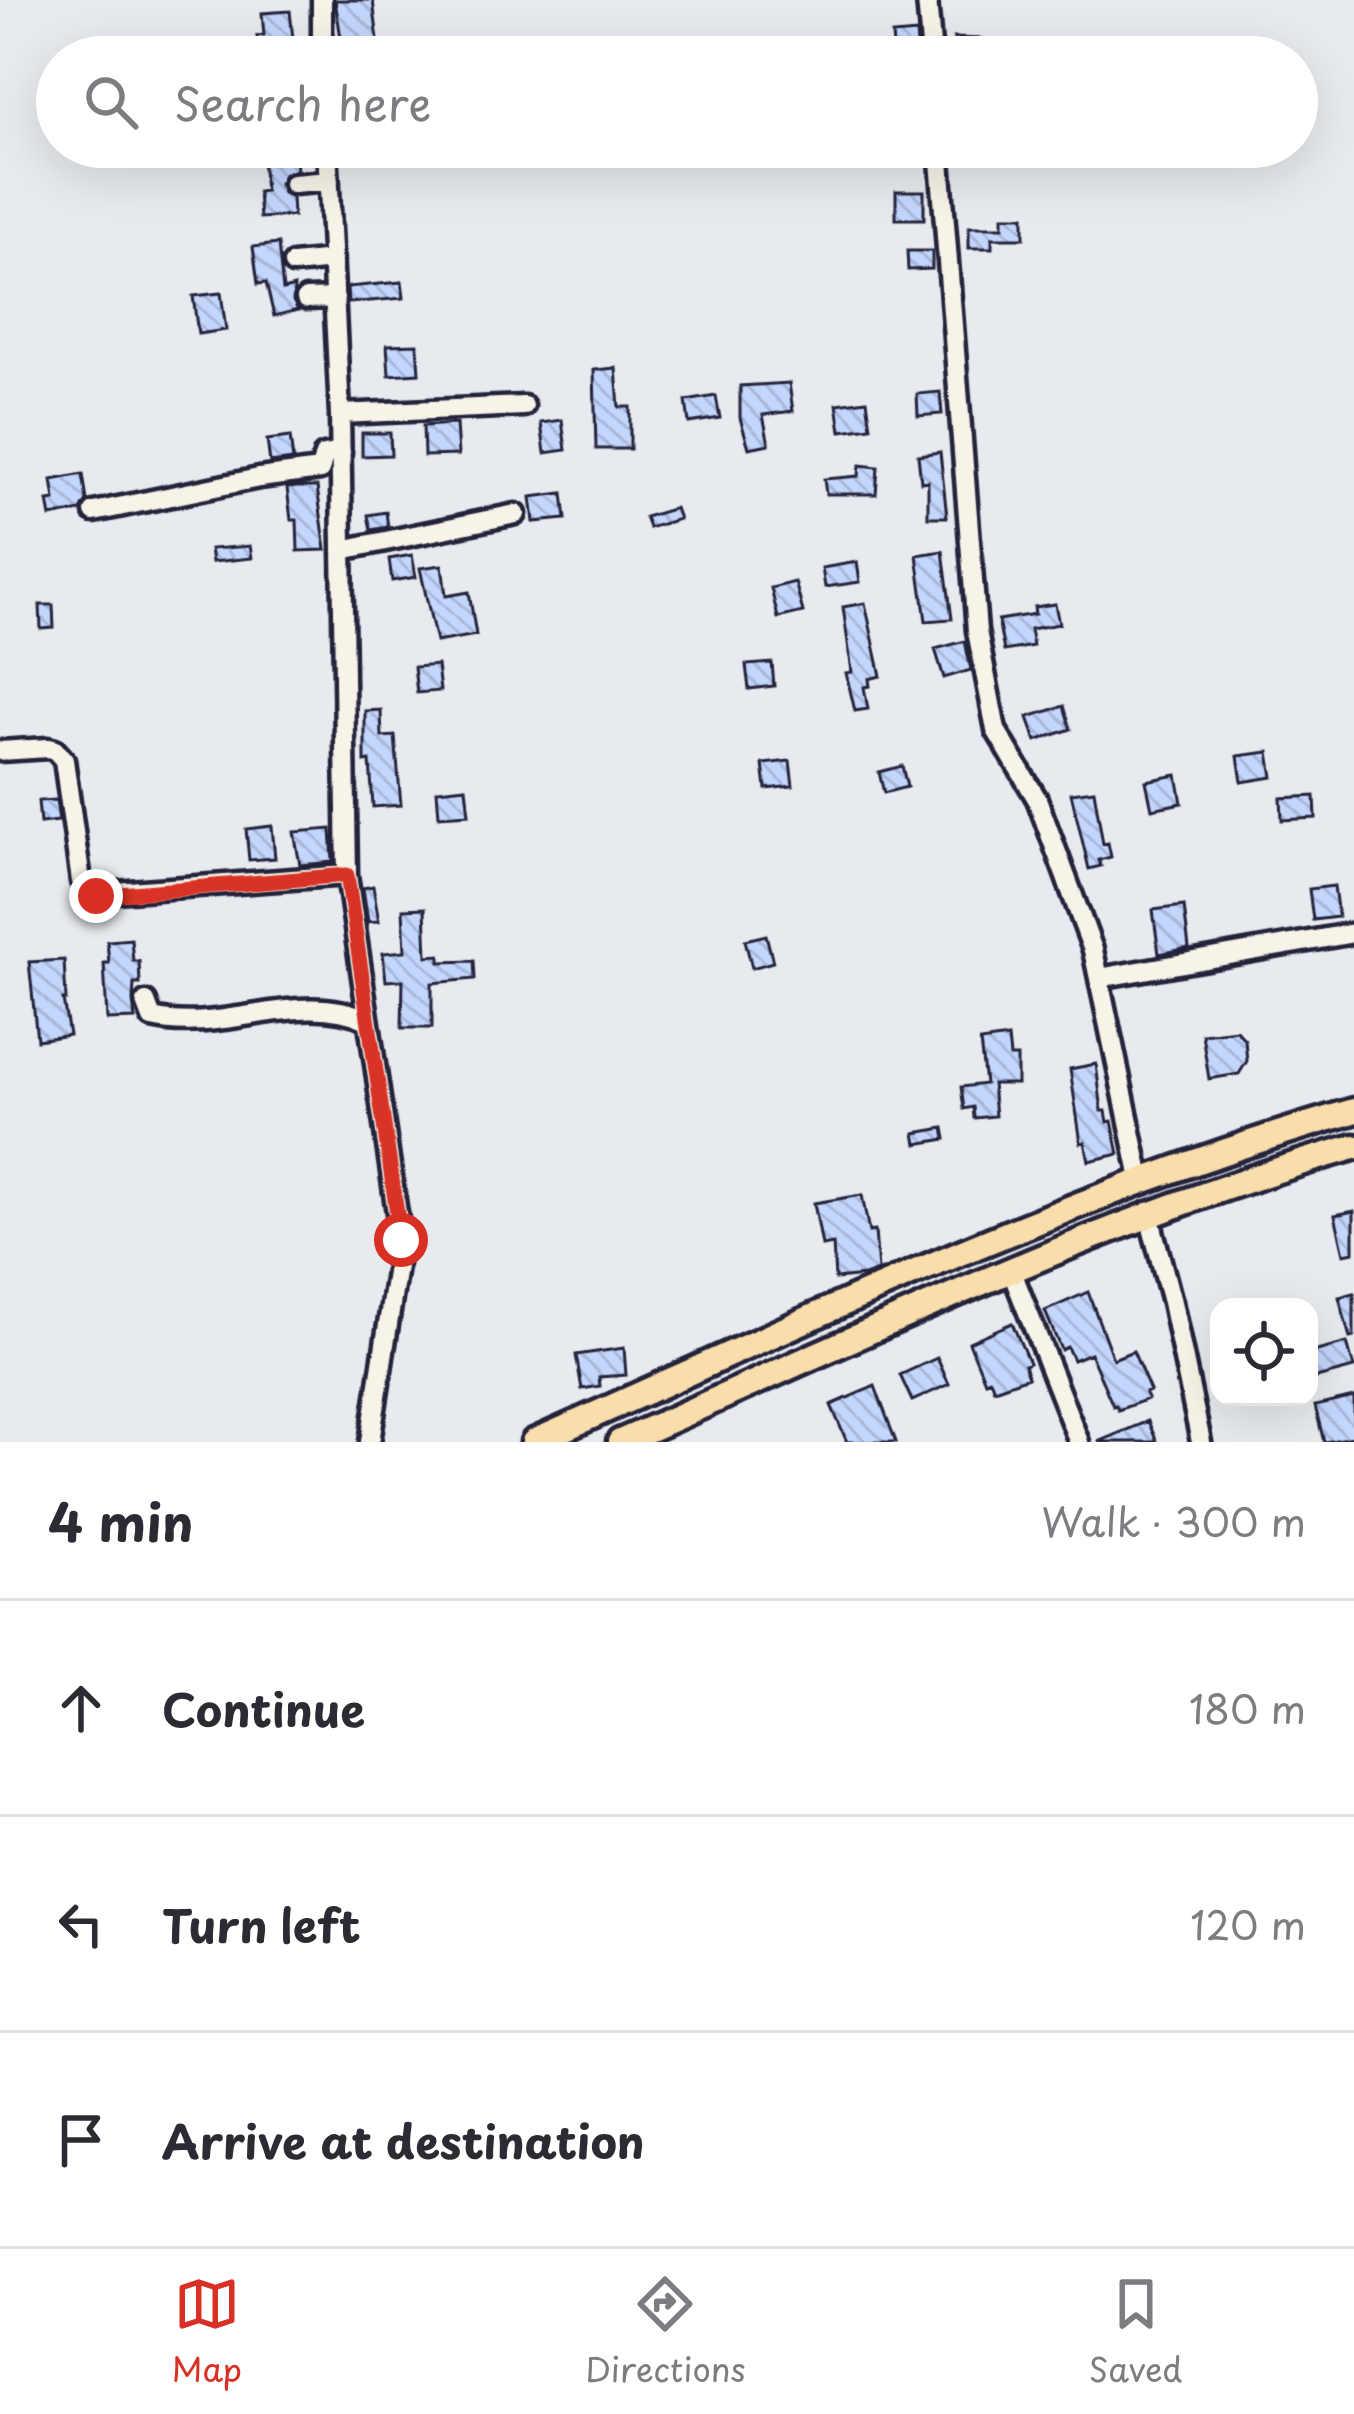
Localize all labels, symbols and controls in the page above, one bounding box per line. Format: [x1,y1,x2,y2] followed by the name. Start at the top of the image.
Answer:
[36,36,1318,168] search box
[174,68,431,136] text: Search here
[78,69,144,135] icon: search
[69,869,123,923] route end
[374,1213,428,1267] route start
[1210,1298,1318,1406] map controls
[1210,1298,1318,1406] button: locate
[48,1482,193,1559] text: 4 min
[1041,1491,1306,1550] text: Walk · 300 m
[162,1674,365,1742] text: Continue
[48,1675,114,1741] icon: ahead
[1189,1678,1306,1737] text: 180 m
[162,1890,361,1958] text: Turn left
[48,1891,114,1957] icon: left
[1190,1894,1306,1953] text: 120 m
[162,2106,645,2174] text: Arrive at destination
[48,2107,114,2173] icon: arrive
[172,2271,242,2393] tab: Map
[585,2271,746,2393] tab: Directions
[1089,2271,1182,2393] tab: Saved

